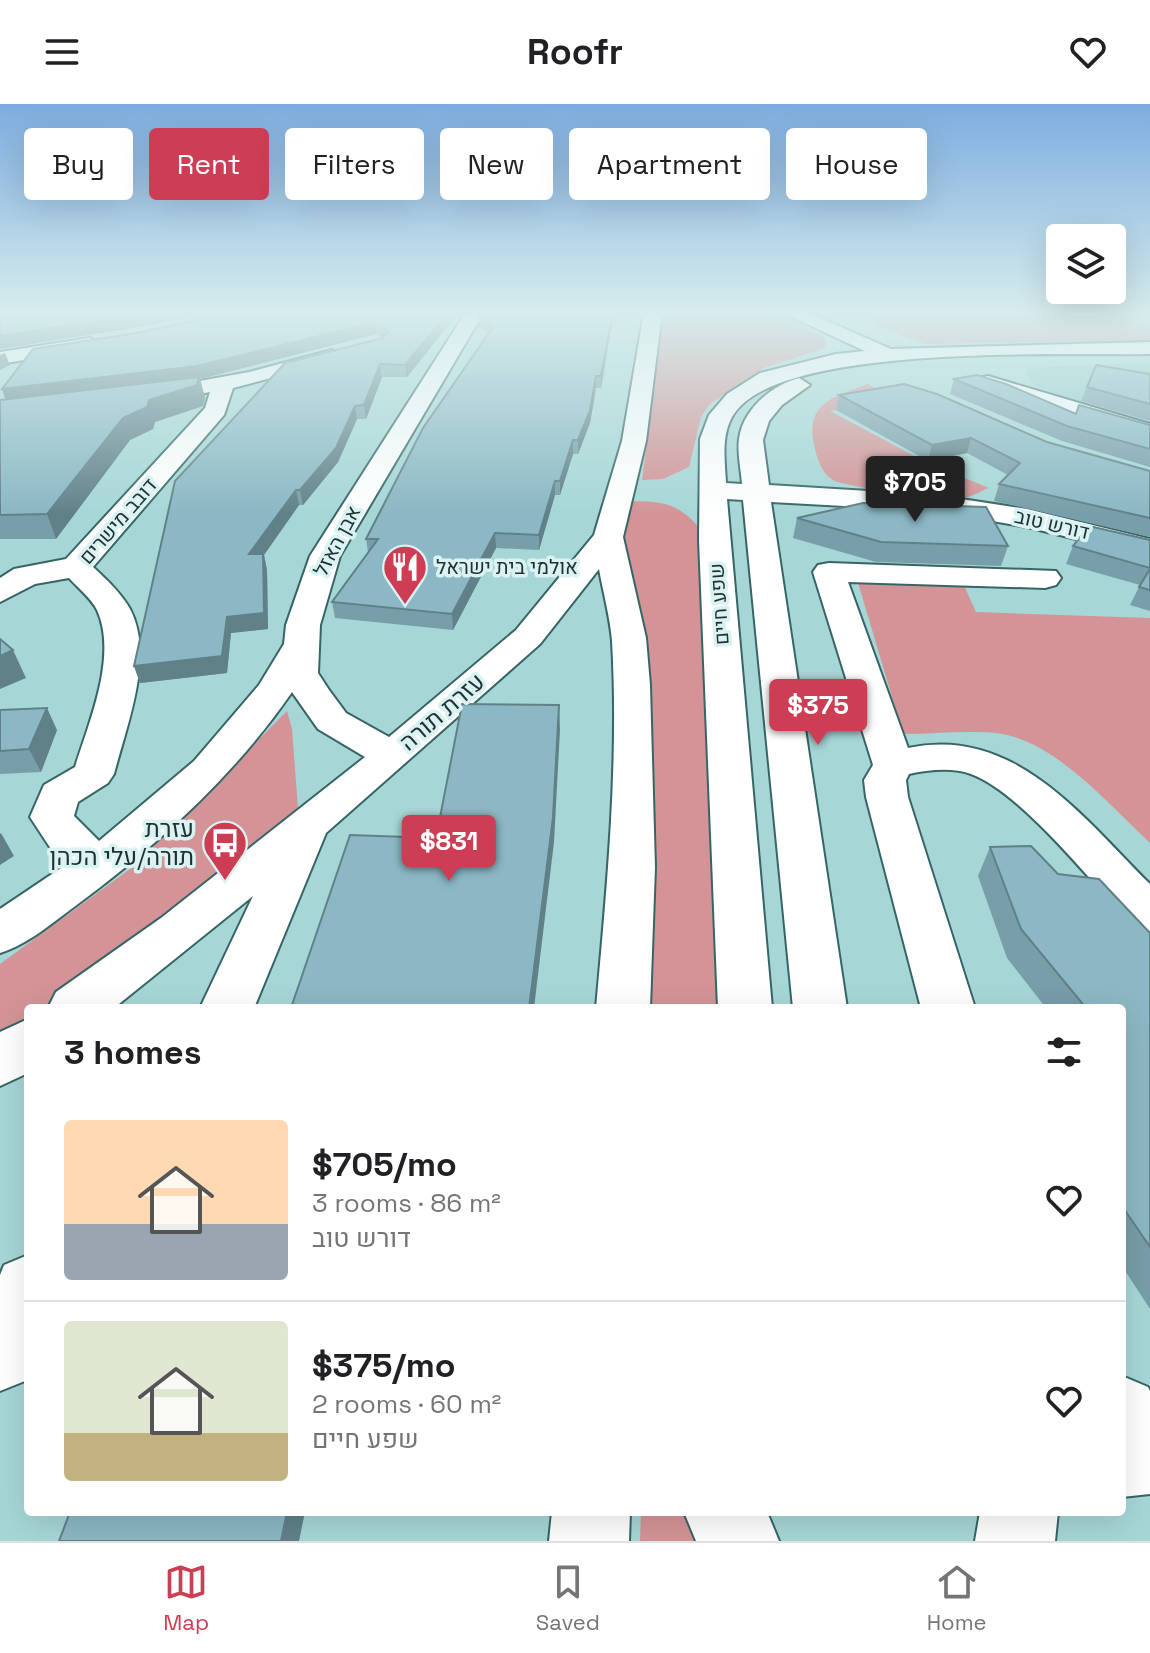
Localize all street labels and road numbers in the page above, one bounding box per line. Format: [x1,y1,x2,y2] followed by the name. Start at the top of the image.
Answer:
[74,473,162,569] street label: דובב מישרים
[308,501,366,581] street label: אבן האזל
[1012,503,1092,545] street label: דורש טוב
[703,562,735,646] street label: שפע חיים
[393,666,491,757] street label: עזרת תורה

